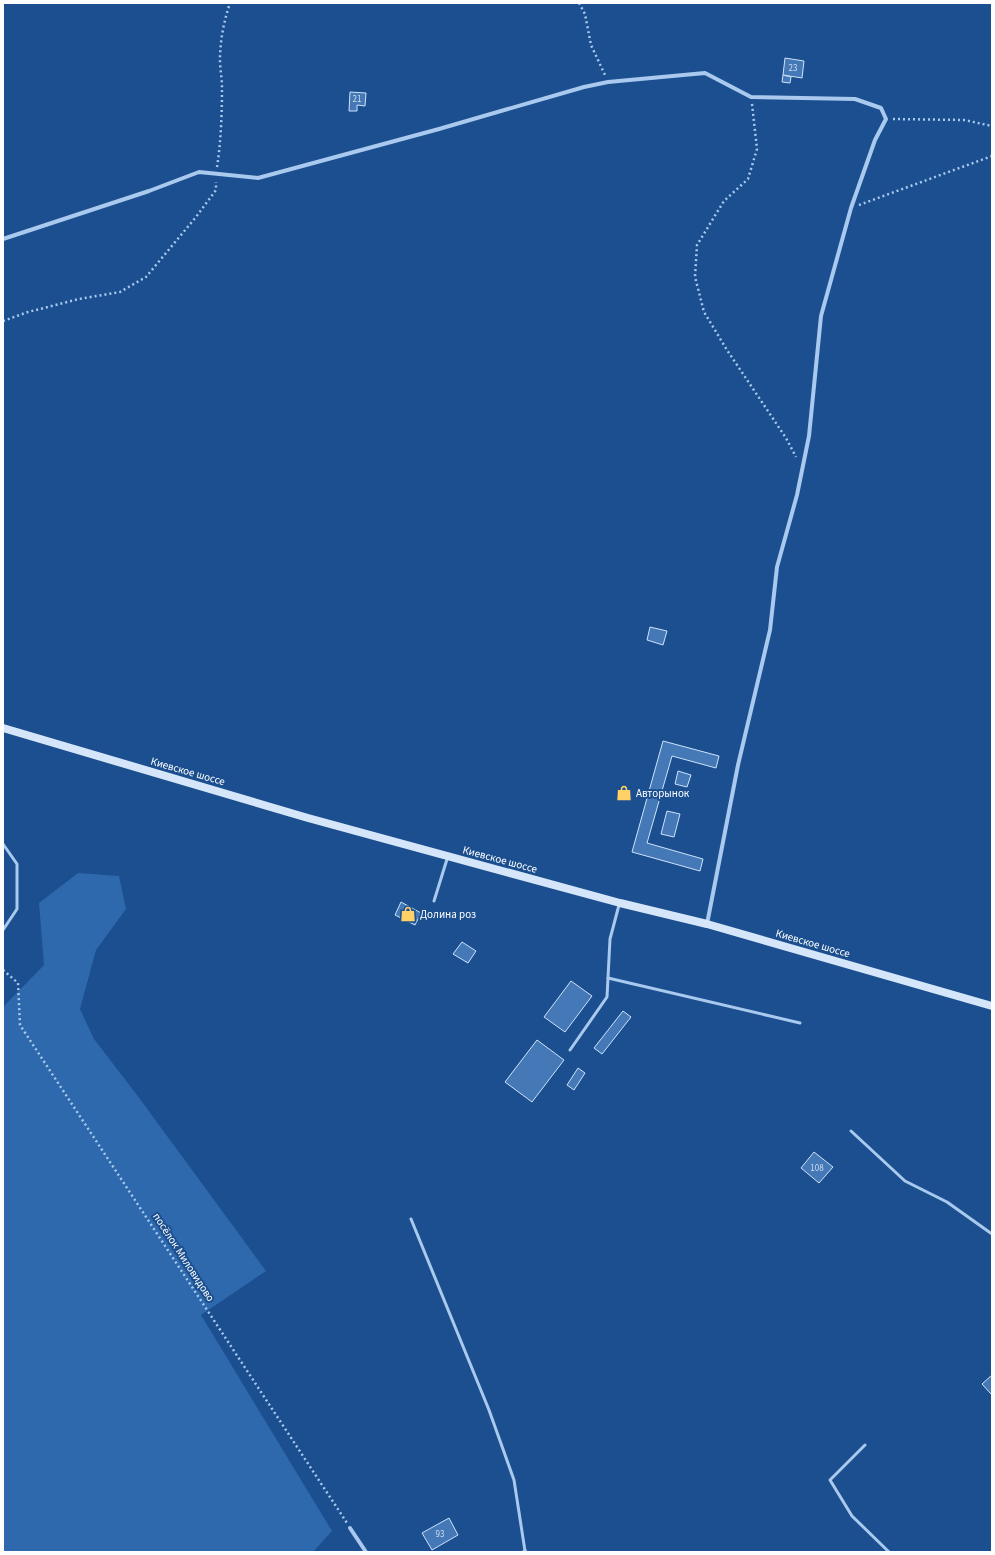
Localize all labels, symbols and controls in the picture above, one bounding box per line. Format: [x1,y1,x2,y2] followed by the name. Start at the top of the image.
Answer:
[789,62,798,75] house number: 23
[353,93,361,106] house number: 21
[149,754,227,789] street label: Киевское шоссе
[615,784,633,802] shop icon: Авторынок
[636,786,690,801] place label: Авторынок
[461,842,539,877] street label: Киевское шоссе
[399,905,417,923] shop icon: Долина роз
[420,907,476,922] place label: Долина роз
[774,926,852,961] street label: Киевское шоссе
[810,1162,824,1175] house number: 108
[149,1210,218,1305] street label: посёлок Миловидово
[436,1528,445,1541] house number: 93

